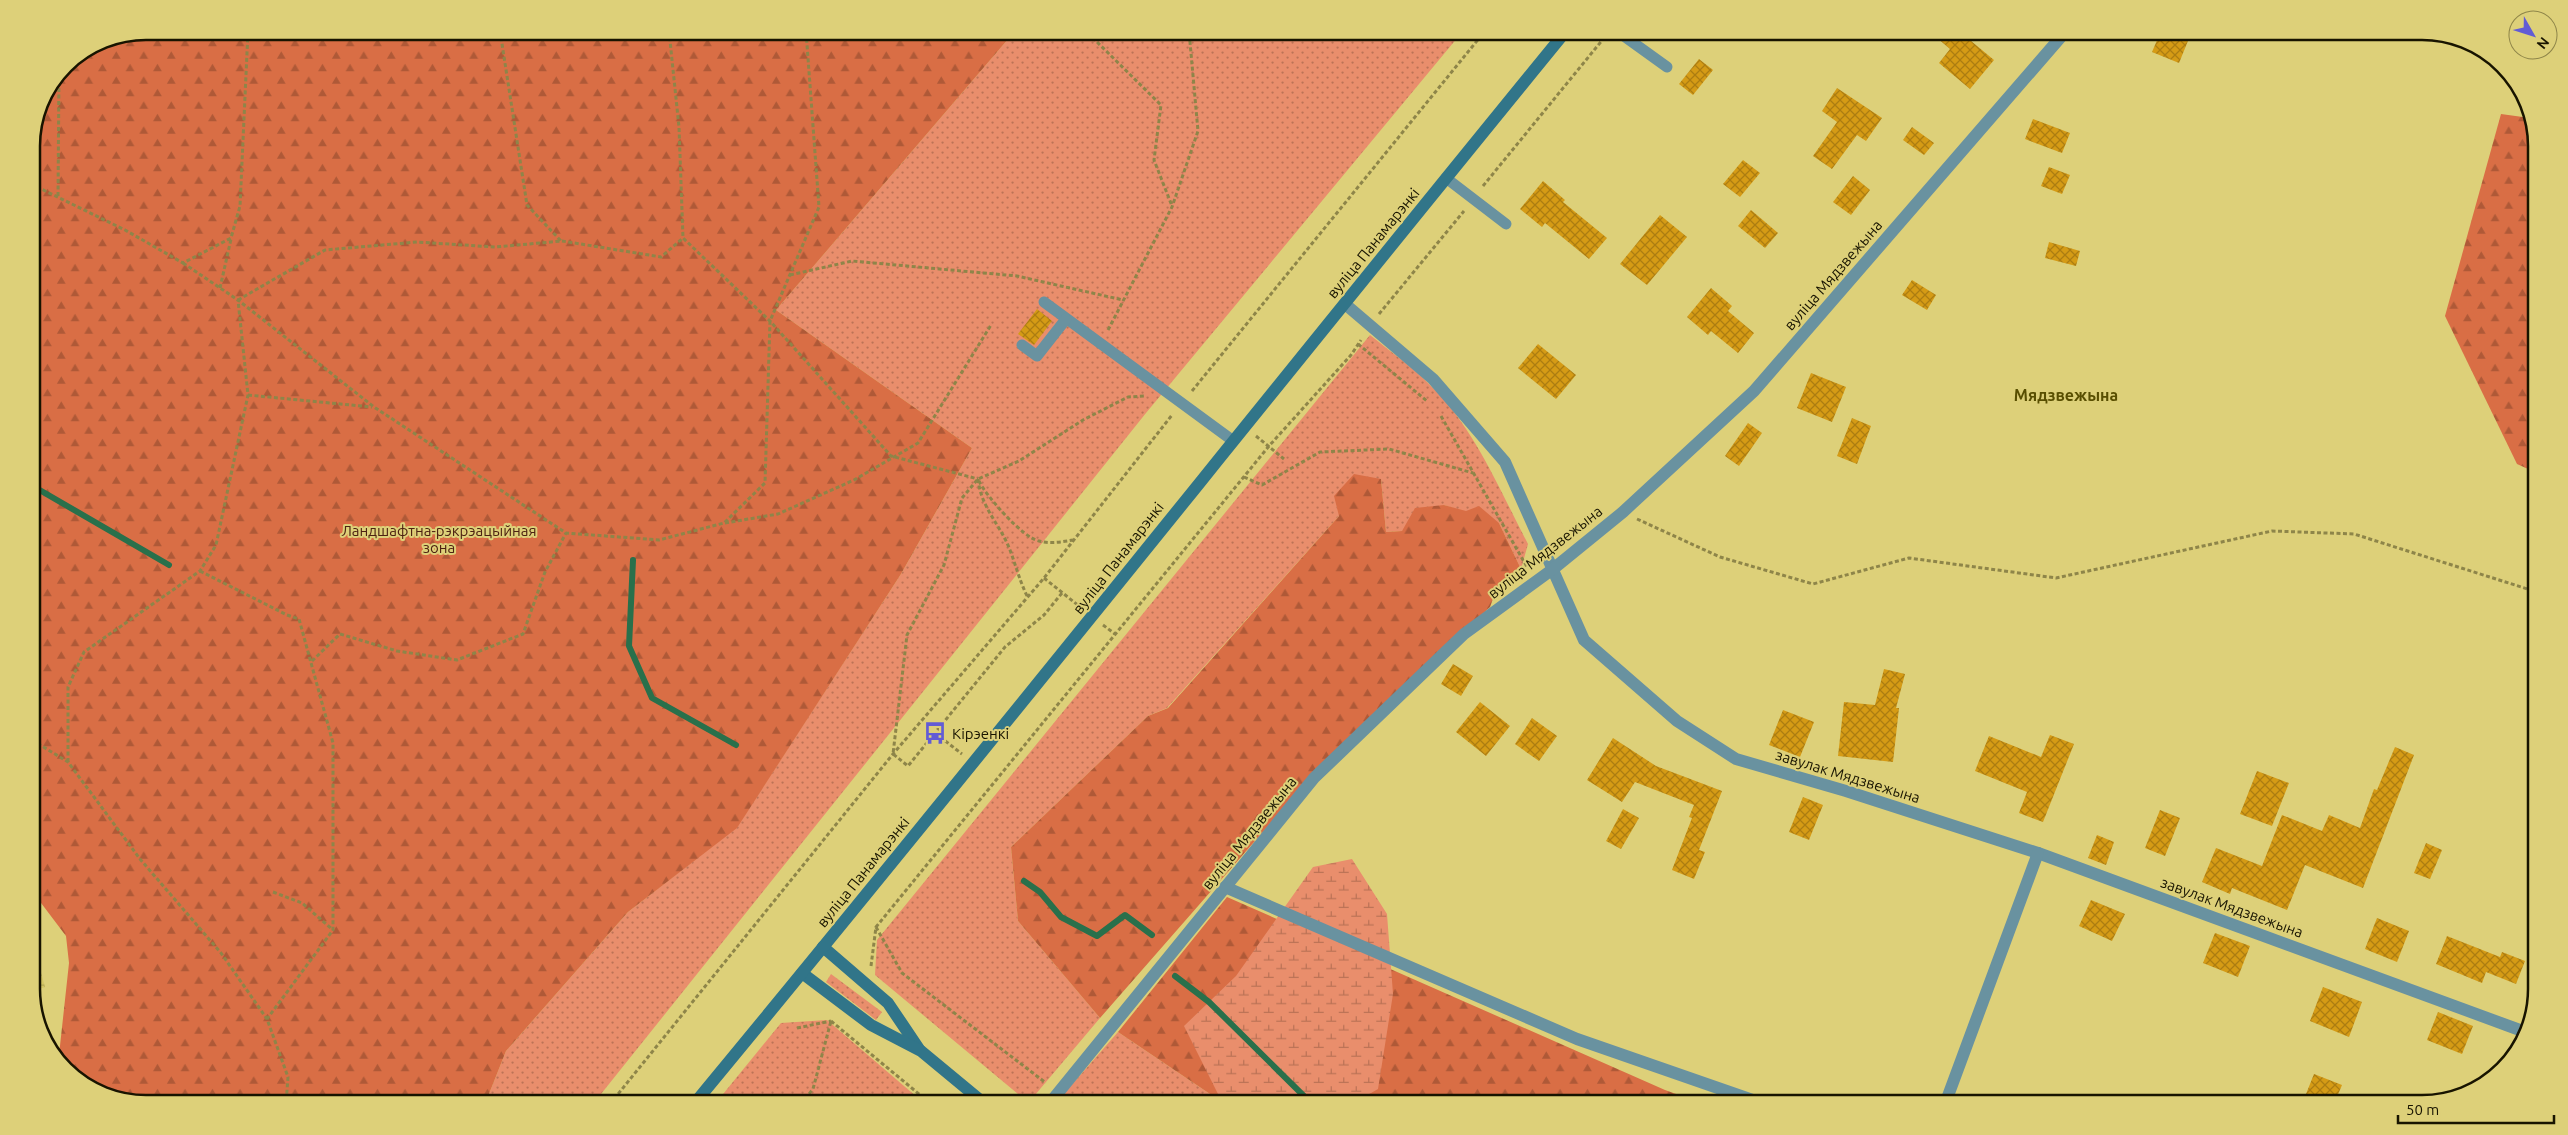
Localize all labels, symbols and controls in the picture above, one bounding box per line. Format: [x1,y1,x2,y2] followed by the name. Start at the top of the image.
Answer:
[2508,10,2558,60] north arrow
[2534,34,2553,52] text: N
[1323,184,1423,302] street label: вуліца Панамарэнкі
[1781,217,1885,333] street label: вуліца Мядзвежына
[2014,386,2118,404] district label: Мядзвежына
[1069,499,1167,617] street label: вуліца Панамарэнкі
[1485,502,1605,602] street label: вуліца Мядзвежына
[341,522,537,556] park label: Ландшафтна-рэкрэацыйная зона
[922,720,948,746] bus stop icon: Кірэенкі
[952,725,1009,742] place label: Кірэенкі
[1774,746,1922,806] street label: завулак Мядзвежына
[1198,773,1300,893] street label: вуліца Мядзвежына
[813,813,913,931] street label: вуліца Панамарэнкі
[2159,873,2305,941] street label: завулак Мядзвежына
[2398,1092,2554,1124] scale bar
[2406,1101,2439,1118] text: 50 m

